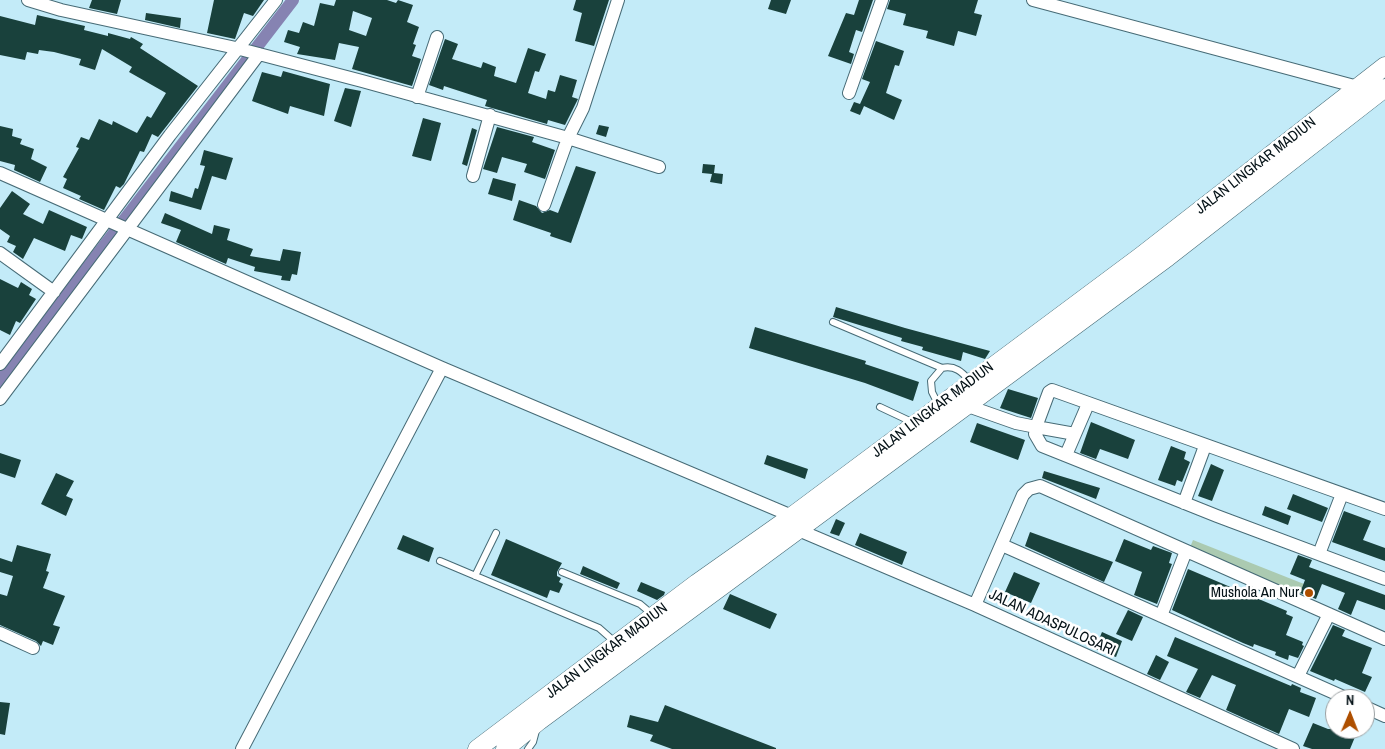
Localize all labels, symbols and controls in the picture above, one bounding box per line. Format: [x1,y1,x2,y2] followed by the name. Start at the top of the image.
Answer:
[1192,113,1320,219] street label: JALAN LINGKAR MADIUN
[869,358,997,462] street label: JALAN LINGKAR MADIUN
[1211,584,1299,602] place label: Mushola An Nur
[986,586,1118,660] street label: JALAN ADASPULOSARI
[1303,587,1315,599] marker: Mushola An Nur
[543,599,671,703] street label: JALAN LINGKAR MADIUN
[1325,689,1375,739] north arrow
[1346,691,1355,709] text: N

